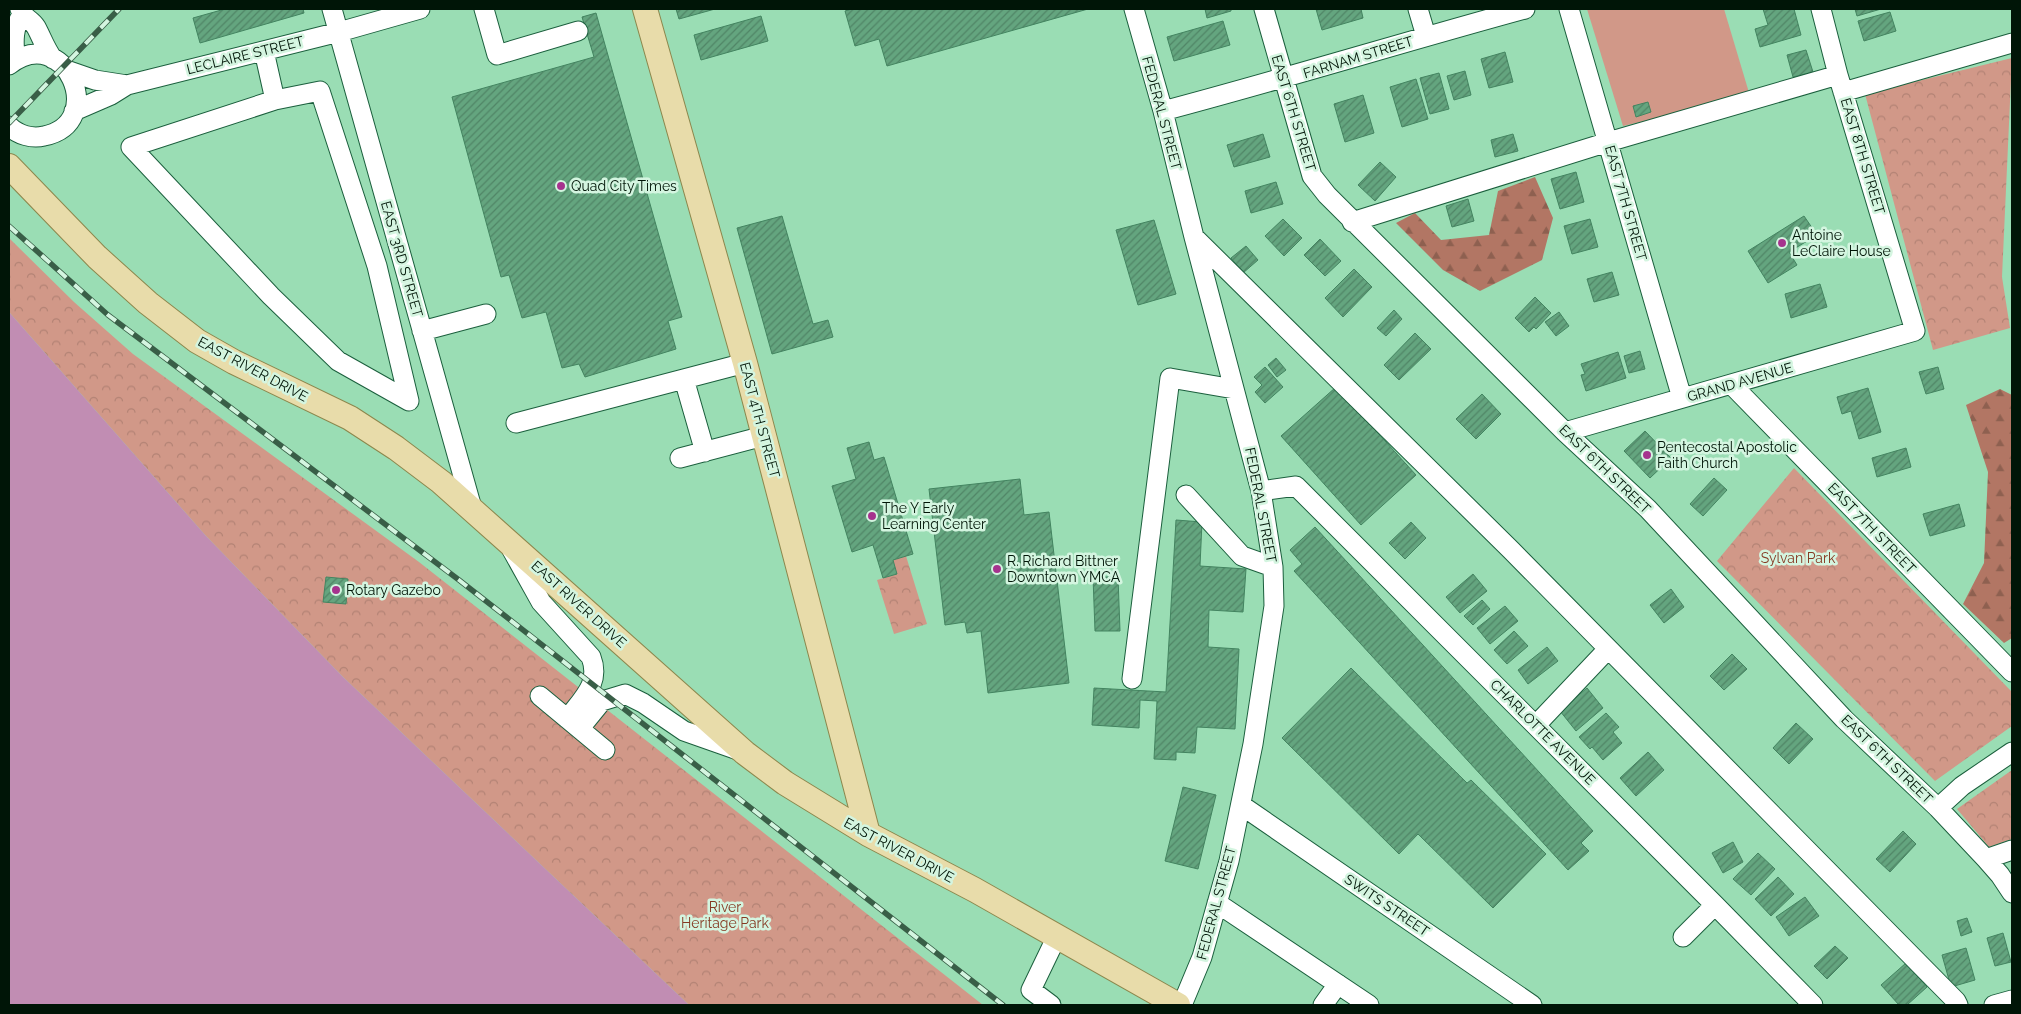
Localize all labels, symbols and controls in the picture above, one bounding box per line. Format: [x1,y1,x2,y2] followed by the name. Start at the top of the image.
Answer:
[185,33,306,77] street label: LECLAIRE STREET
[1301,33,1415,81] street label: FARNAM STREET
[1269,53,1319,173] street label: EAST 6TH STREET
[1139,54,1185,172] street label: FEDERAL STREET
[1838,96,1888,216] street label: EAST 8TH STREET
[1602,143,1650,263] street label: EAST 7TH STREET
[571,178,677,194] place label: Quad City Times
[555,180,567,192] marker: Quad City Times
[378,199,426,319] street label: EAST 3RD STREET
[1792,227,1891,259] place label: Antoine LeClaire House
[1776,237,1788,249] marker: Antoine LeClaire House
[195,333,311,405] street label: EAST RIVER DRIVE
[1685,359,1795,405] street label: GRAND AVENUE
[737,360,783,480] street label: EAST 4TH STREET
[1556,421,1654,517] street label: EAST 6TH STREET
[1657,439,1797,471] place label: Pentecostal Apostolic Faith Church
[1242,446,1280,564] street label: FEDERAL STREET
[1641,449,1653,461] marker: Pentecostal Apostolic Faith Church
[1825,479,1920,577] street label: EAST 7TH STREET
[882,500,986,532] place label: The Y Early Learning Center
[866,510,878,522] marker: The Y Early Learning Center
[1761,550,1836,566] park label: Sylvan Park
[1007,553,1121,585] place label: R. Richard Bittner Downtown YMCA
[528,557,630,651] street label: EAST RIVER DRIVE
[991,563,1003,575] marker: R. Richard Bittner Downtown YMCA
[346,582,441,598] place label: Rotary Gazebo
[330,584,342,596] marker: Rotary Gazebo
[1487,676,1599,788] street label: CHARLOTTE AVENUE
[1838,711,1936,807] street label: EAST 6TH STREET
[841,814,957,886] street label: EAST RIVER DRIVE
[1193,844,1239,962] street label: FEDERAL STREET
[1342,871,1433,939] street label: SWITS STREET
[681,899,769,931] park label: River Heritage Park

